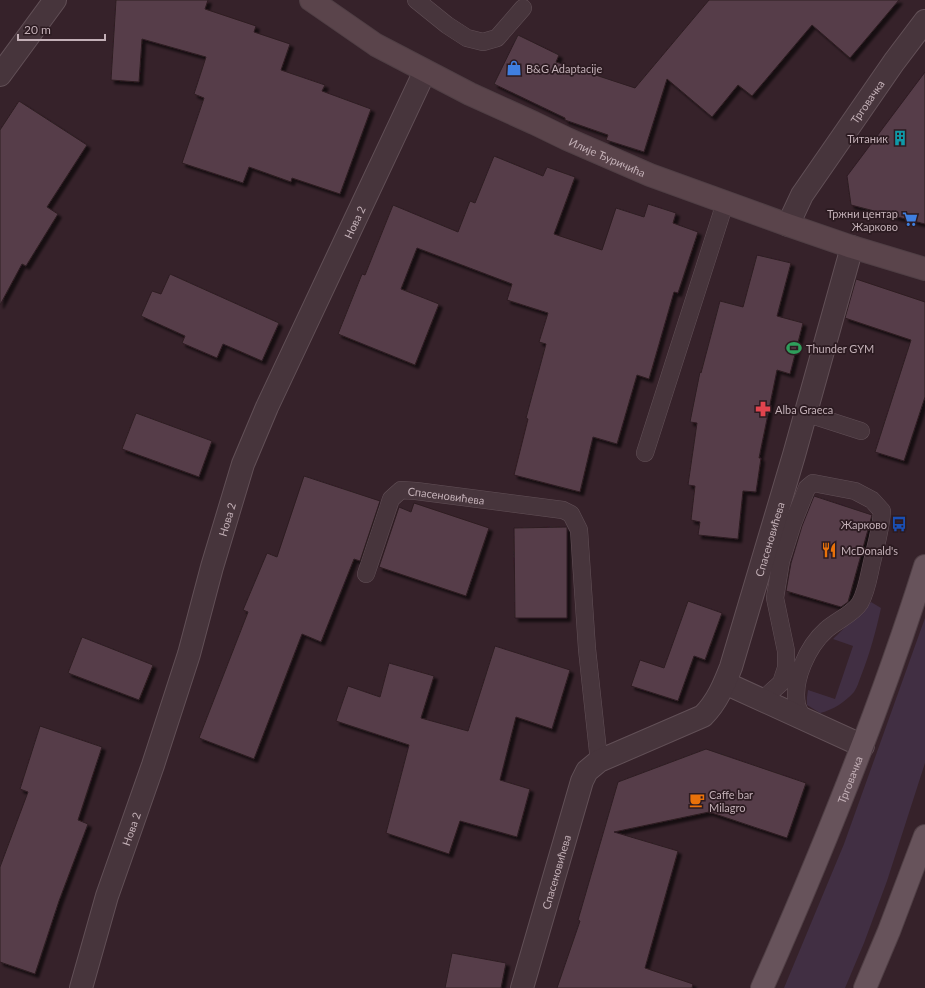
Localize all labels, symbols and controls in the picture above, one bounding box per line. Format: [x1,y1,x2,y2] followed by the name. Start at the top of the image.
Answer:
[18,16,105,42] scale bar
[24,22,51,37] text: 20 m
[505,59,523,77] shop icon: B&G Adaptacije
[526,62,602,75] place label: B&G Adaptacije
[847,77,886,126] street label: Трговачка
[891,129,909,147] building icon: Титаник
[847,132,888,145] place label: Титаник
[567,134,648,179] street label: Илије Ђуричића
[341,204,367,240] street label: Нова 2
[827,207,898,233] place label: Тржни центар Жарково
[901,210,919,228] supermarket icon: Тржни центар Жарково
[785,339,803,357] sports icon: Thunder GYM
[806,342,874,355] place label: Thunder GYM
[754,400,772,418] pharmacy icon: Alba Graeca
[775,403,833,416] place label: Alba Graeca
[407,484,485,506] street label: Спасеновићева
[752,500,786,578] street label: Спасеновићева
[215,501,238,538] street label: Нова 2
[890,515,908,533] bus stop icon: Жарково
[841,518,887,531] place label: Жарково
[820,541,838,559] restaurant icon: McDonald's
[841,544,898,557] place label: McDonald's
[834,754,864,805] street label: Трговачка
[709,788,753,814] place label: Caffe bar Milagro
[688,791,706,809] cafe icon: Caffe bar Milagro
[119,810,143,847] street label: Нова 2
[539,833,573,911] street label: Спасеновићева

